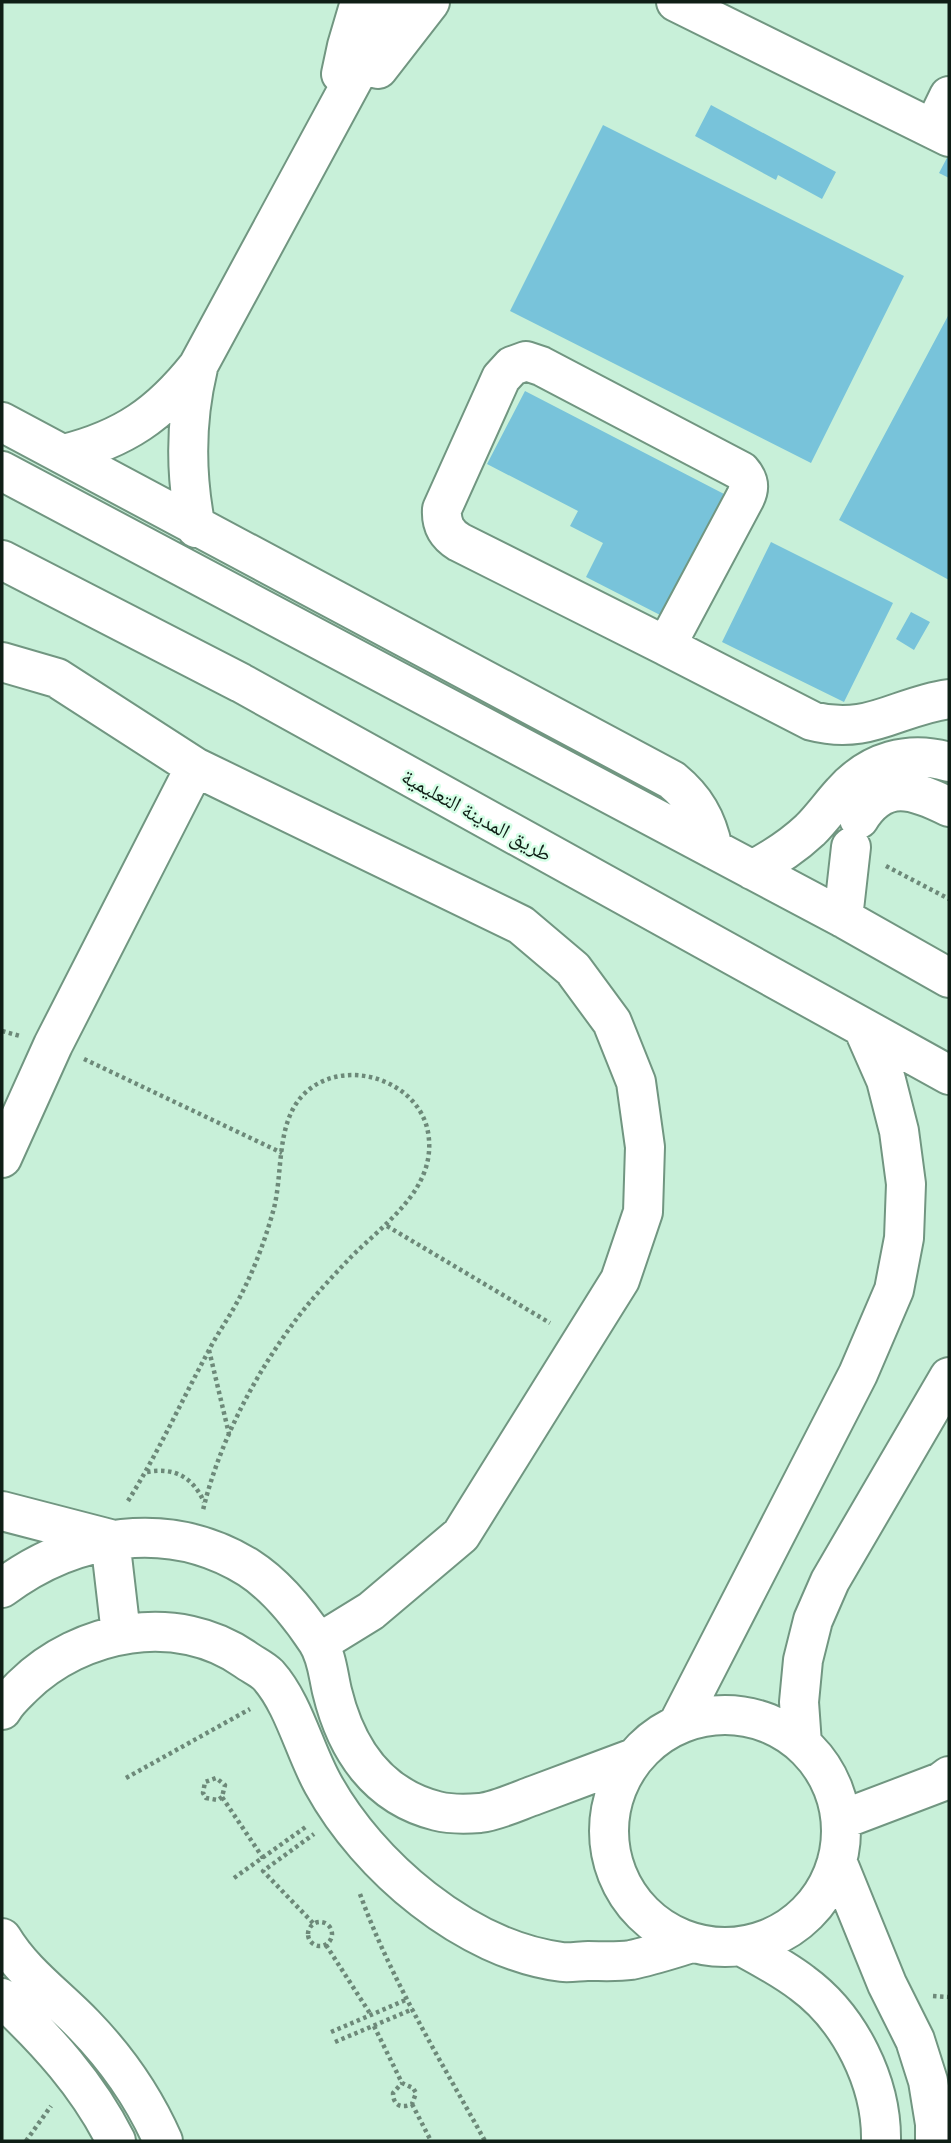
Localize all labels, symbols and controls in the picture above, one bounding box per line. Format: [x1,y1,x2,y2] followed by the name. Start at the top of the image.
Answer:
[397,762,557,868] street label: طريق المدينة التعليمية

